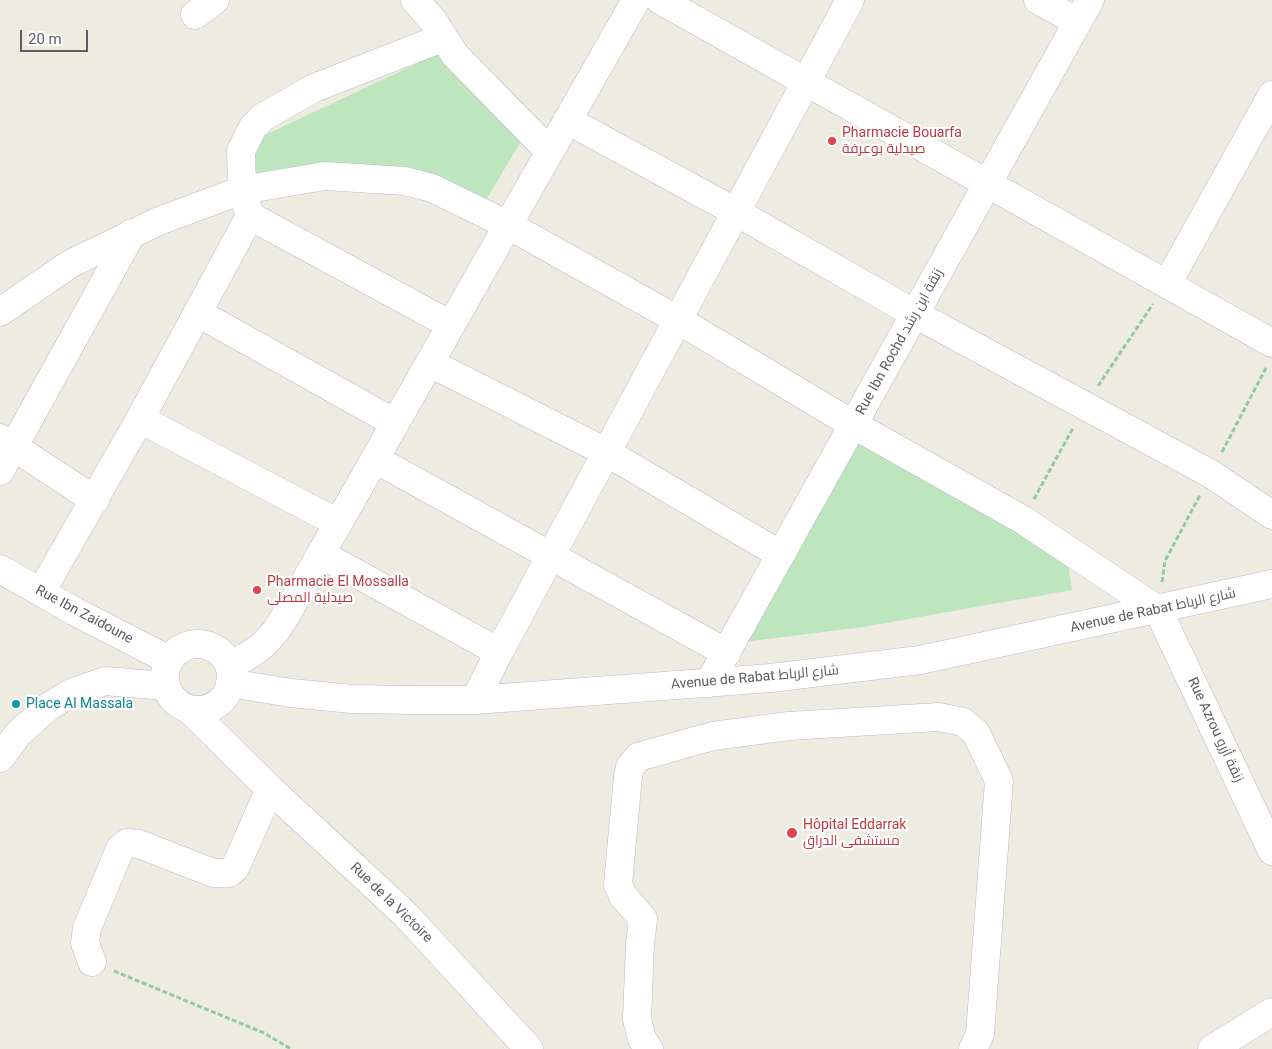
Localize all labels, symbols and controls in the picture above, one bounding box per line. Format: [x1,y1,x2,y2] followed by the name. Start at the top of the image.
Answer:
[22,20,90,52] scale bar
[28,30,62,48] text: 20 m
[842,125,962,158] place label: Pharmacie Bouarfa صيدلية بوعرفة
[826,135,838,147] marker: Pharmacie Bouarfa صيدلية بوعرفة
[853,266,947,418] street label: Rue Ibn Rochd زنقة ابن رشد
[267,574,409,606] place label: Pharmacie El Mossalla صيدلية المصلى
[32,582,136,648] street label: Rue Ibn Zaidoune
[251,584,263,596] marker: Pharmacie El Mossalla صيدلية المصلى
[1069,585,1237,637] street label: Avenue de Rabat شارع الرباط
[670,662,840,694] street label: Avenue de Rabat شارع الرباط
[1183,675,1247,785] street label: Rue Azrou زنقة أزرو
[26,696,133,712] place label: Place Al Massala
[10,698,22,710] marker: Place Al Massala
[803,817,906,850] place label: Hôpital Eddarrak مستشفى الدراق
[785,826,799,840] marker: Hôpital Eddarrak مستشفى الدراق
[346,859,436,947] street label: Rue de la Victoire

